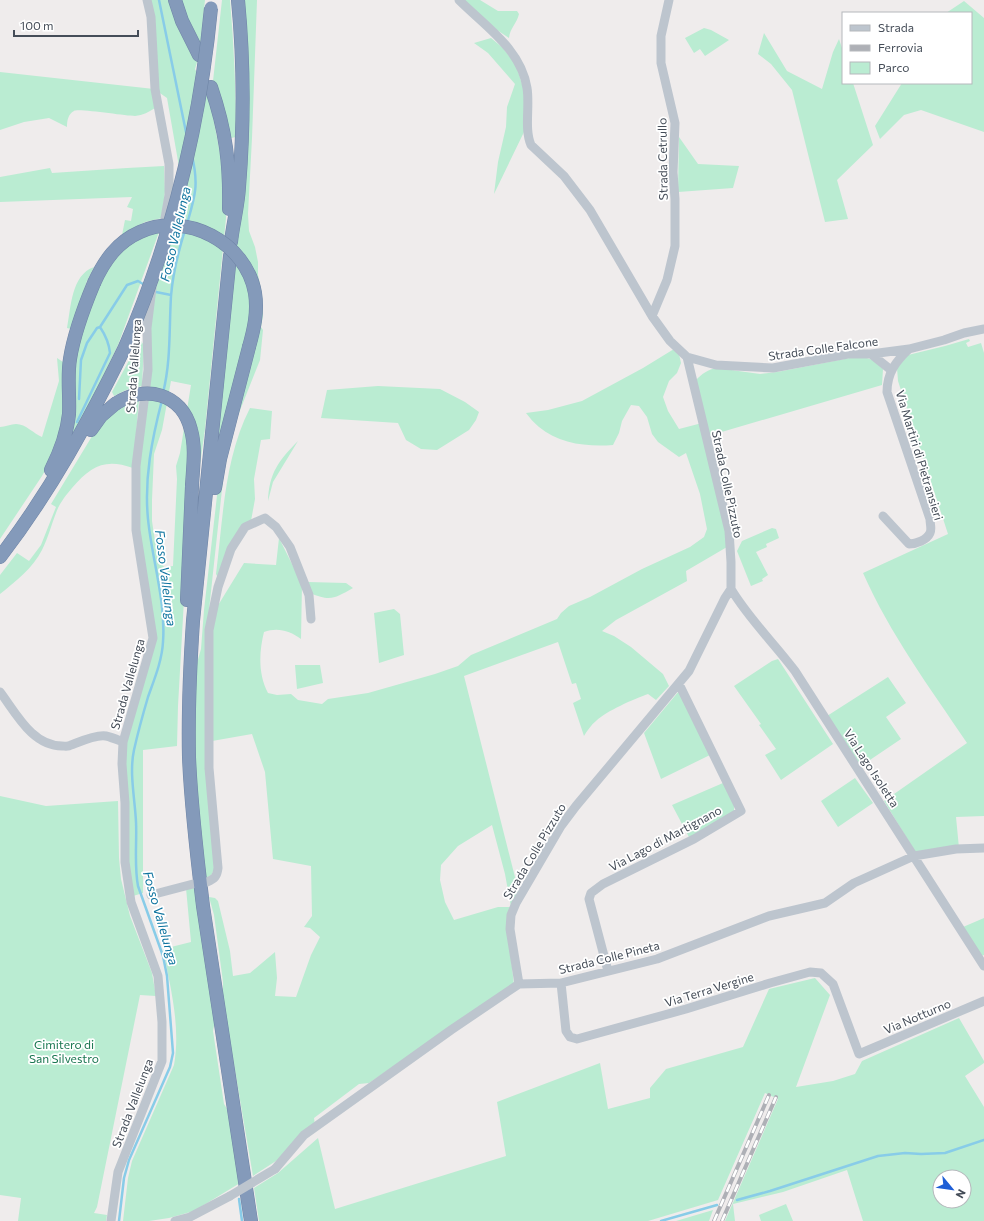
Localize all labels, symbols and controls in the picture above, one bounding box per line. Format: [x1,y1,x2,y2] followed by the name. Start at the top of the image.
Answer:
[14,12,138,38] scale bar
[842,12,972,84] legend
[20,18,54,32] text: 100 m
[878,20,914,34] text: Strada
[878,40,923,54] text: Ferrovia
[878,60,910,74] text: Parco
[654,118,670,200] street label: Strada Cetrullo
[156,185,194,283] water label: Fosso Vallelunga
[123,319,143,413] street label: Strada Vallelunga
[767,333,879,363] street label: Strada Colle Falcone
[894,388,946,522] street label: Via Martiri di Pietransieri
[710,429,746,539] street label: Strada Colle Pizzuto
[152,529,180,627] water label: Fosso Vallelunga
[107,637,147,731] street label: Strada Vallelunga
[842,726,902,810] street label: Via Lago Isoletta
[500,800,568,902] street label: Strada Colle Pizzuto
[606,802,724,874] street label: Via Lago di Martignano
[140,869,182,967] water label: Fosso Vallelunga
[557,938,661,976] street label: Strada Colle Pineta
[663,969,755,1009] street label: Via Terra Vergine
[881,996,953,1036] street label: Via Notturno
[29,1037,99,1065] park label: Cimitero di San Silvestro
[109,1057,155,1149] street label: Strada Vallelunga
[932,1169,972,1209] north arrow
[953,1187,969,1201] text: N

